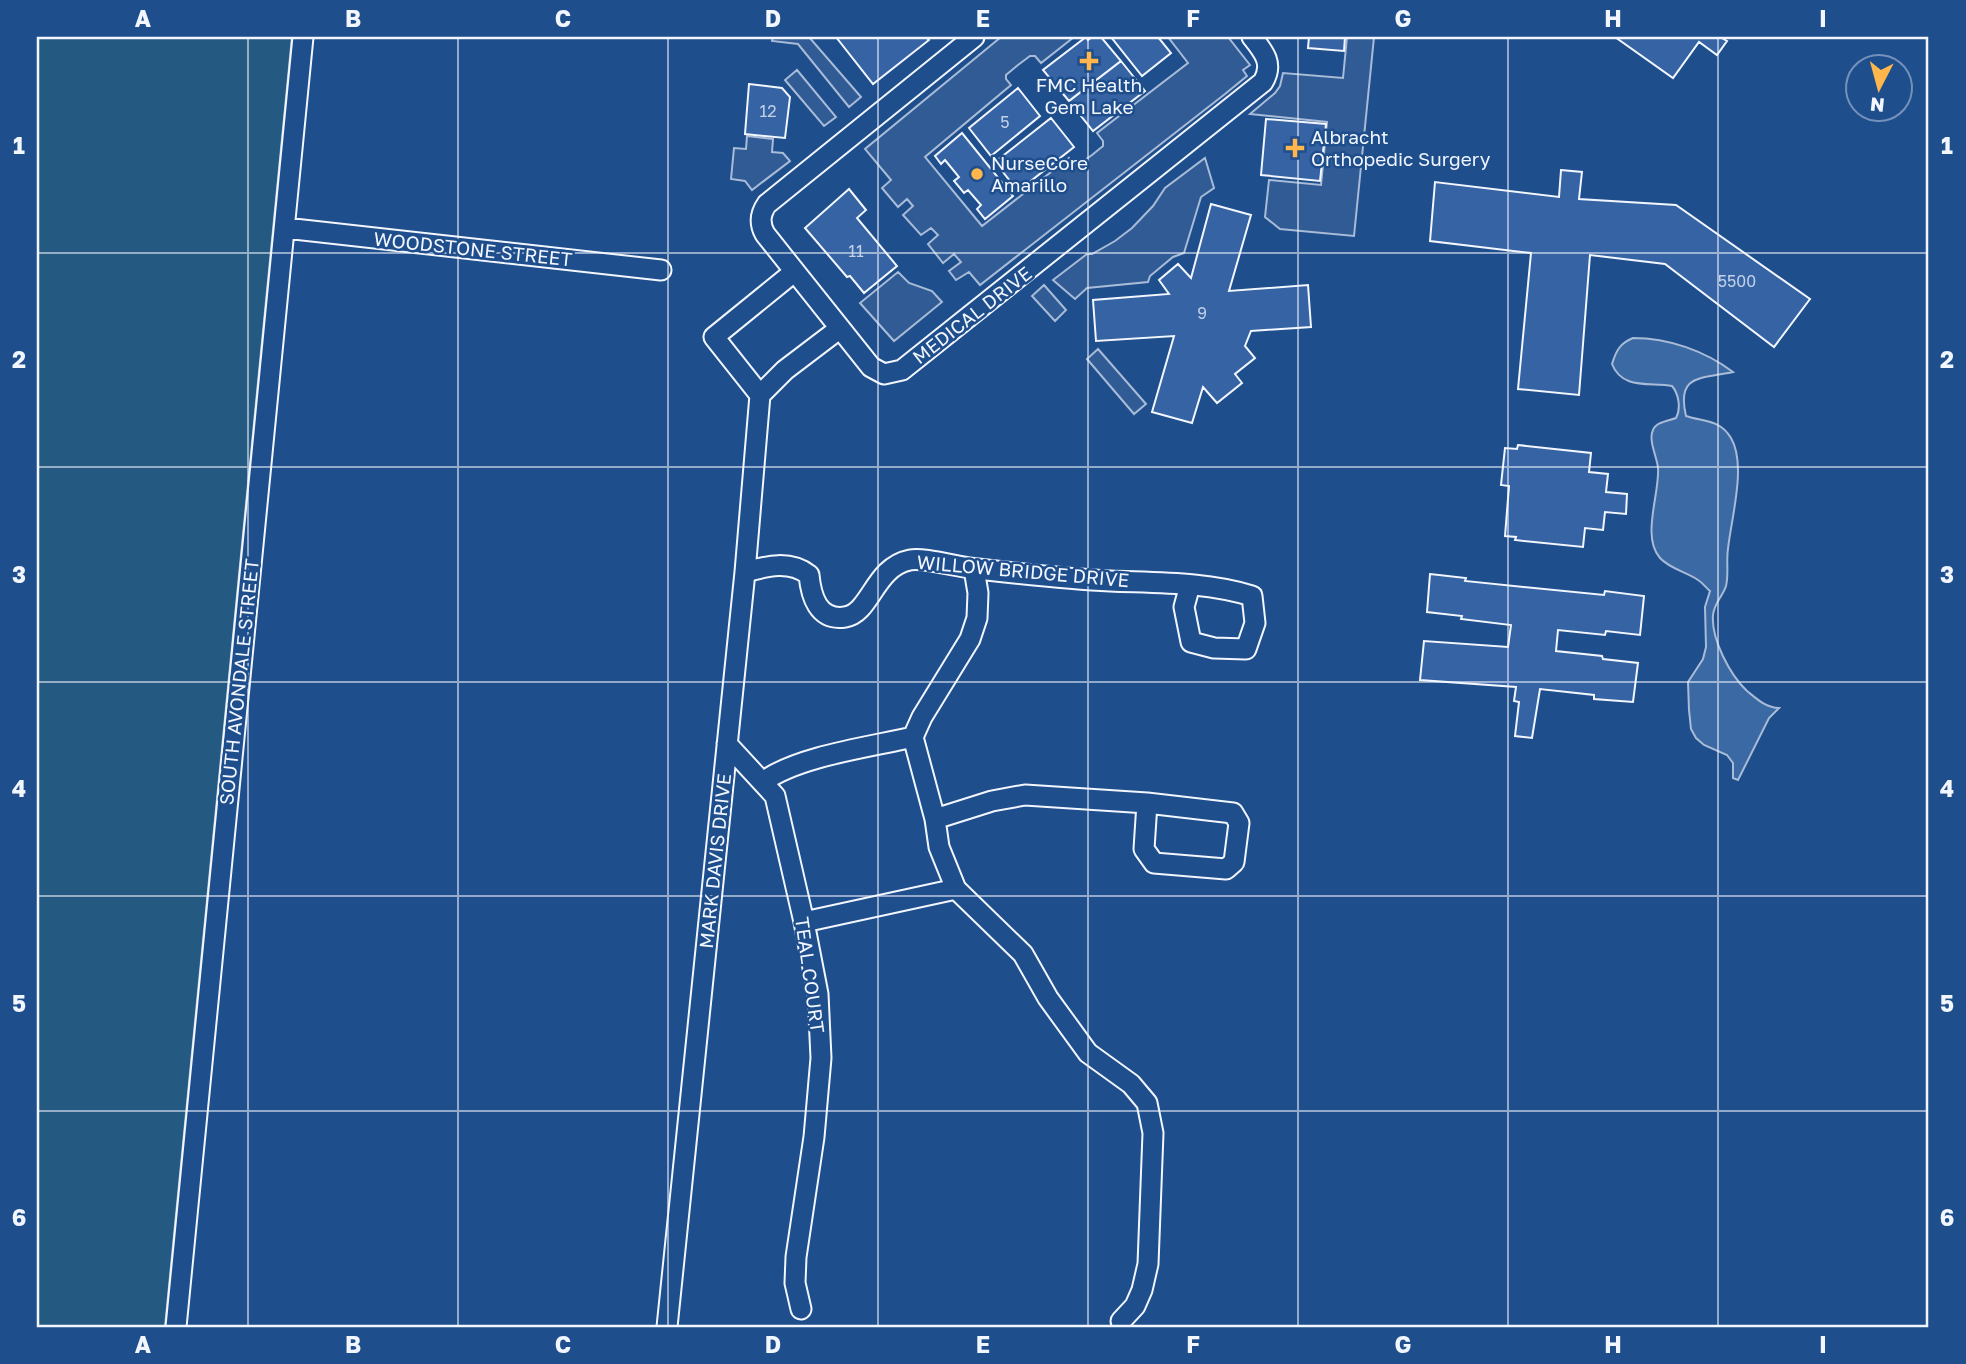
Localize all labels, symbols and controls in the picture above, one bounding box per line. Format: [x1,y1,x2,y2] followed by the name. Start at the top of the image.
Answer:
[135,4,152,32] text: A
[345,4,361,32] text: B
[555,4,571,32] text: C
[765,4,781,32] text: D
[976,4,990,32] text: E
[1186,4,1200,32] text: F
[1395,4,1411,32] text: G
[1604,4,1622,32] text: H
[1819,4,1827,32] text: I
[1079,51,1099,71] marker: FMC Health Gem Lake
[1843,52,1913,122] north arrow
[1036,73,1142,118] place label: FMC Health Gem Lake
[1869,93,1886,118] text: N
[759,101,777,121] house number: 12
[1000,112,1010,132] house number: 5
[1311,125,1491,170] place label: Albracht Orthopedic Surgery
[13,131,25,159] text: 1
[1941,131,1953,159] text: 1
[1285,138,1305,158] marker: Albracht Orthopedic Surgery
[991,151,1088,196] place label: NurseCore Amarillo
[969,166,985,182] marker: NurseCore Amarillo
[373,227,574,270] street label: WOODSTONE STREET
[848,241,864,261] house number: 11
[908,261,1036,368] street label: MEDICAL DRIVE
[1718,271,1756,291] house number: 5500
[1197,303,1207,323] house number: 9
[12,345,26,373] text: 2
[1940,345,1954,373] text: 2
[916,550,1130,591] street label: WILLOW BRIDGE DRIVE
[214,557,263,806] street label: SOUTH AVONDALE STREET
[12,560,26,588] text: 3
[1940,560,1954,588] text: 3
[694,772,735,950] street label: MARK DAVIS DRIVE
[12,774,26,802] text: 4
[1940,774,1954,802] text: 4
[791,915,830,1035] street label: TEAL COURT
[12,989,26,1017] text: 5
[1940,989,1954,1017] text: 5
[12,1203,26,1231] text: 6
[1940,1203,1954,1231] text: 6
[135,1330,152,1358] text: A
[345,1330,361,1358] text: B
[555,1330,571,1358] text: C
[765,1330,781,1358] text: D
[976,1330,990,1358] text: E
[1186,1330,1200,1358] text: F
[1395,1330,1411,1358] text: G
[1604,1330,1622,1358] text: H
[1819,1330,1827,1358] text: I

